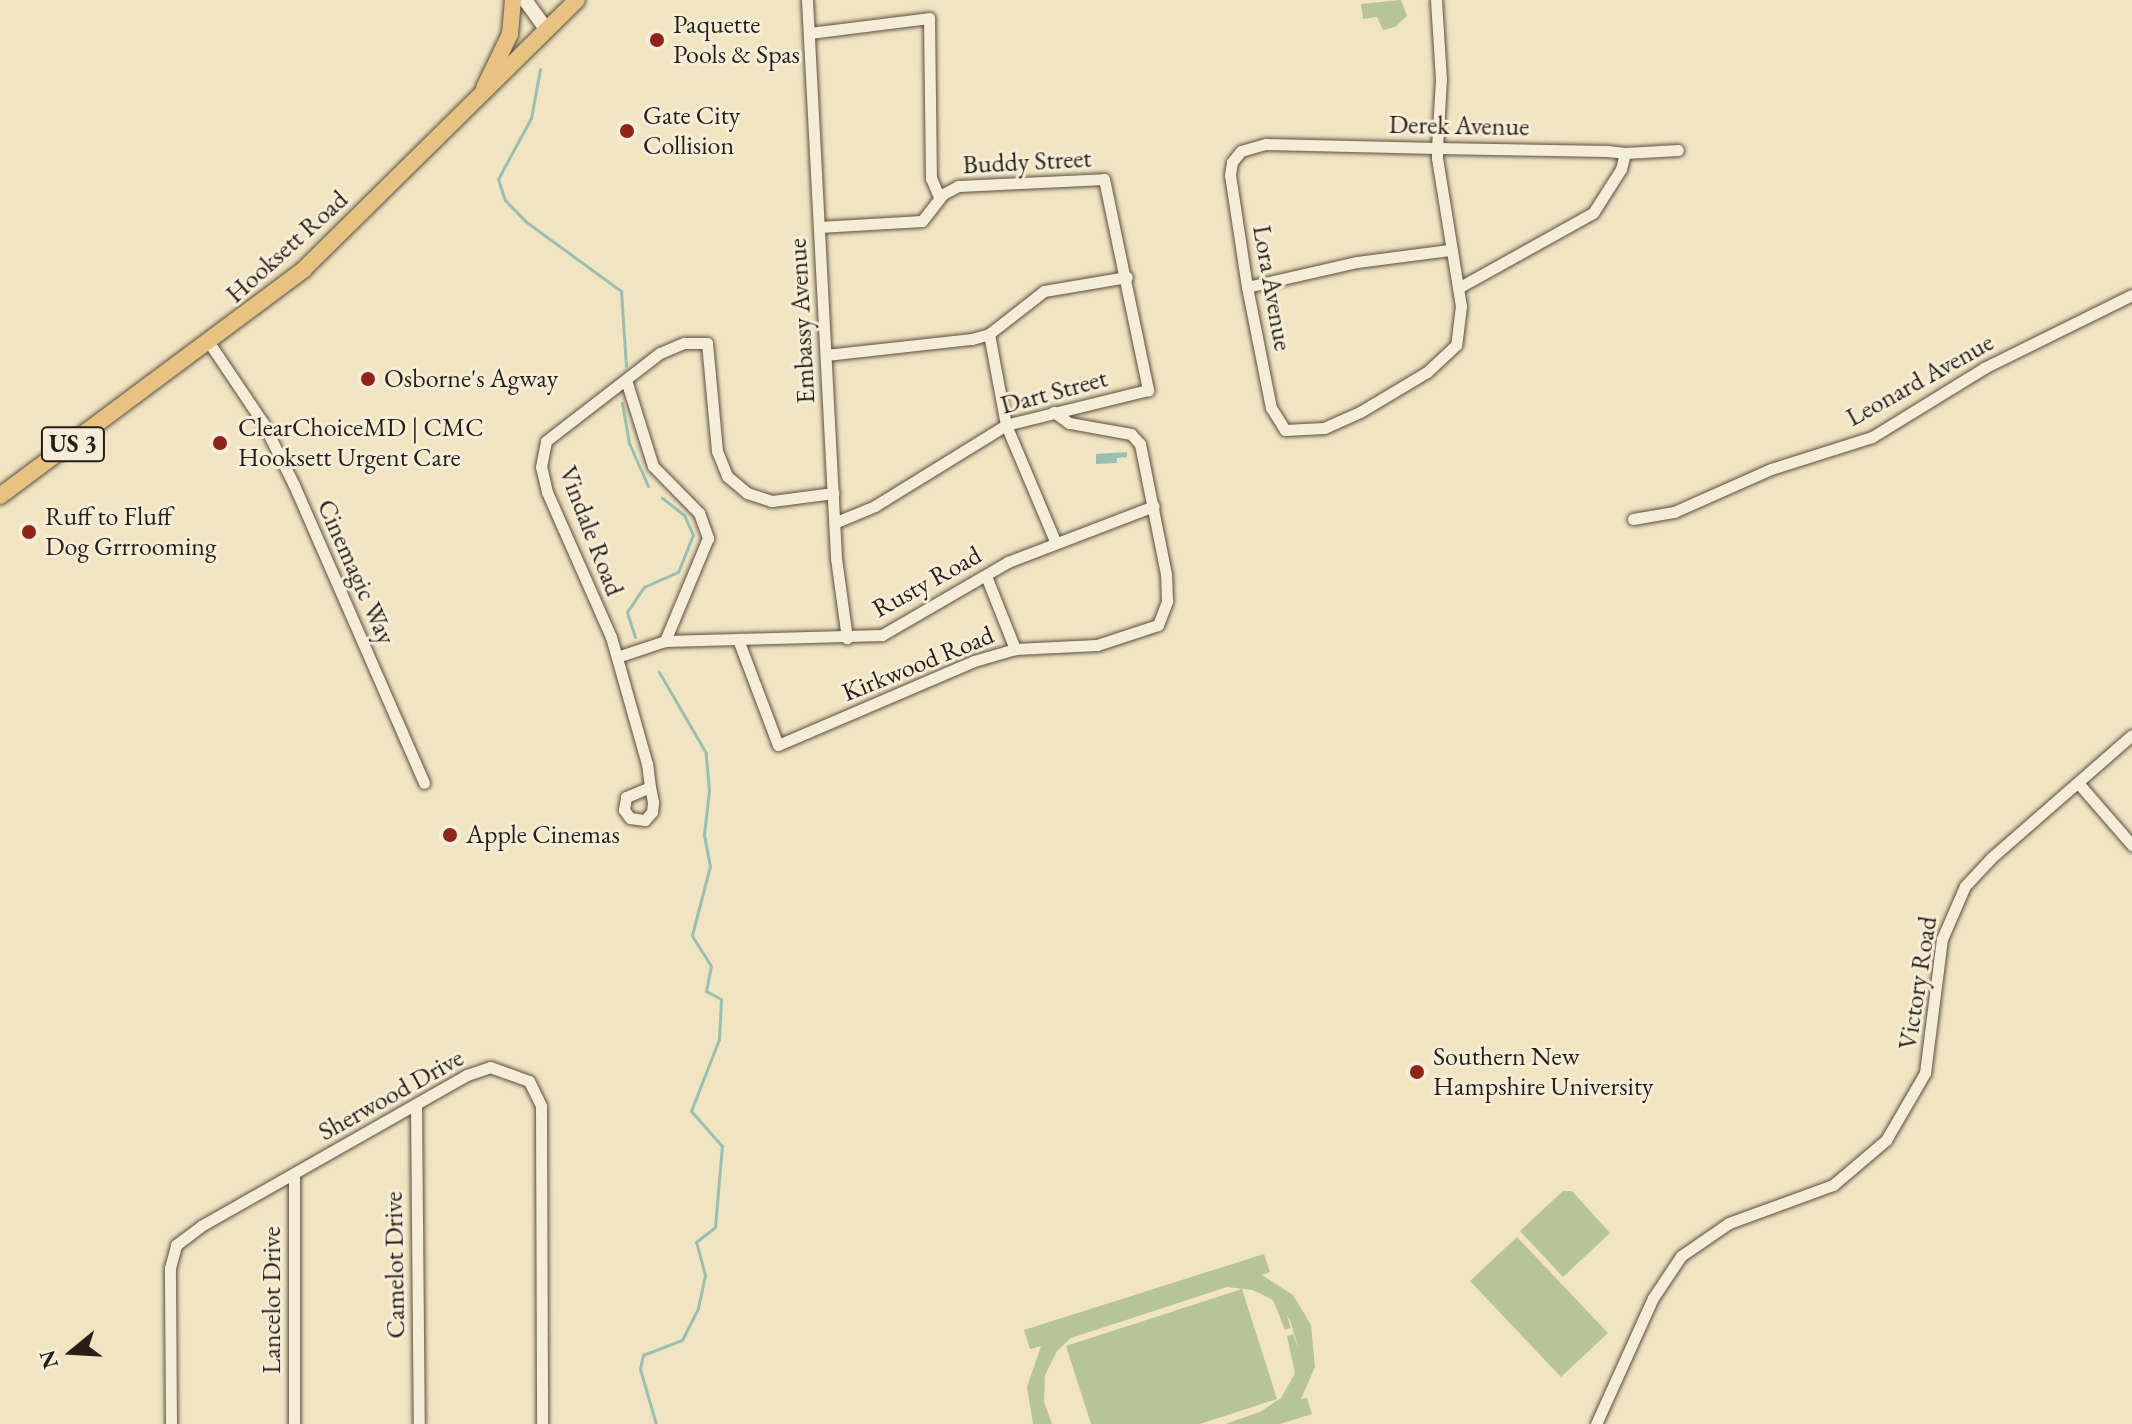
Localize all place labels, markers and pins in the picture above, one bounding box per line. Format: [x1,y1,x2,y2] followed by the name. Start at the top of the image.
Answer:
[673,9,800,70] place label: Paquette Pools & Spas
[648,31,666,49] marker: Paquette Pools & Spas
[643,100,740,162] place label: Gate City Collision
[618,122,636,140] marker: Gate City Collision
[384,363,558,395] place label: Osborne's Agway
[359,370,377,388] marker: Osborne's Agway
[238,412,484,474] place label: ClearChoiceMD | CMC Hooksett Urgent Care
[209,432,231,454] marker: ClearChoiceMD | CMC Hooksett Urgent Care
[45,501,216,562] place label: Ruff to Fluff Dog Grrrooming
[20,523,38,541] marker: Ruff to Fluff Dog Grrrooming
[466,819,620,851] place label: Apple Cinemas
[441,826,459,844] marker: Apple Cinemas
[1433,1041,1654,1102] place label: Southern New Hampshire University
[1408,1063,1426,1081] marker: Southern New Hampshire University

